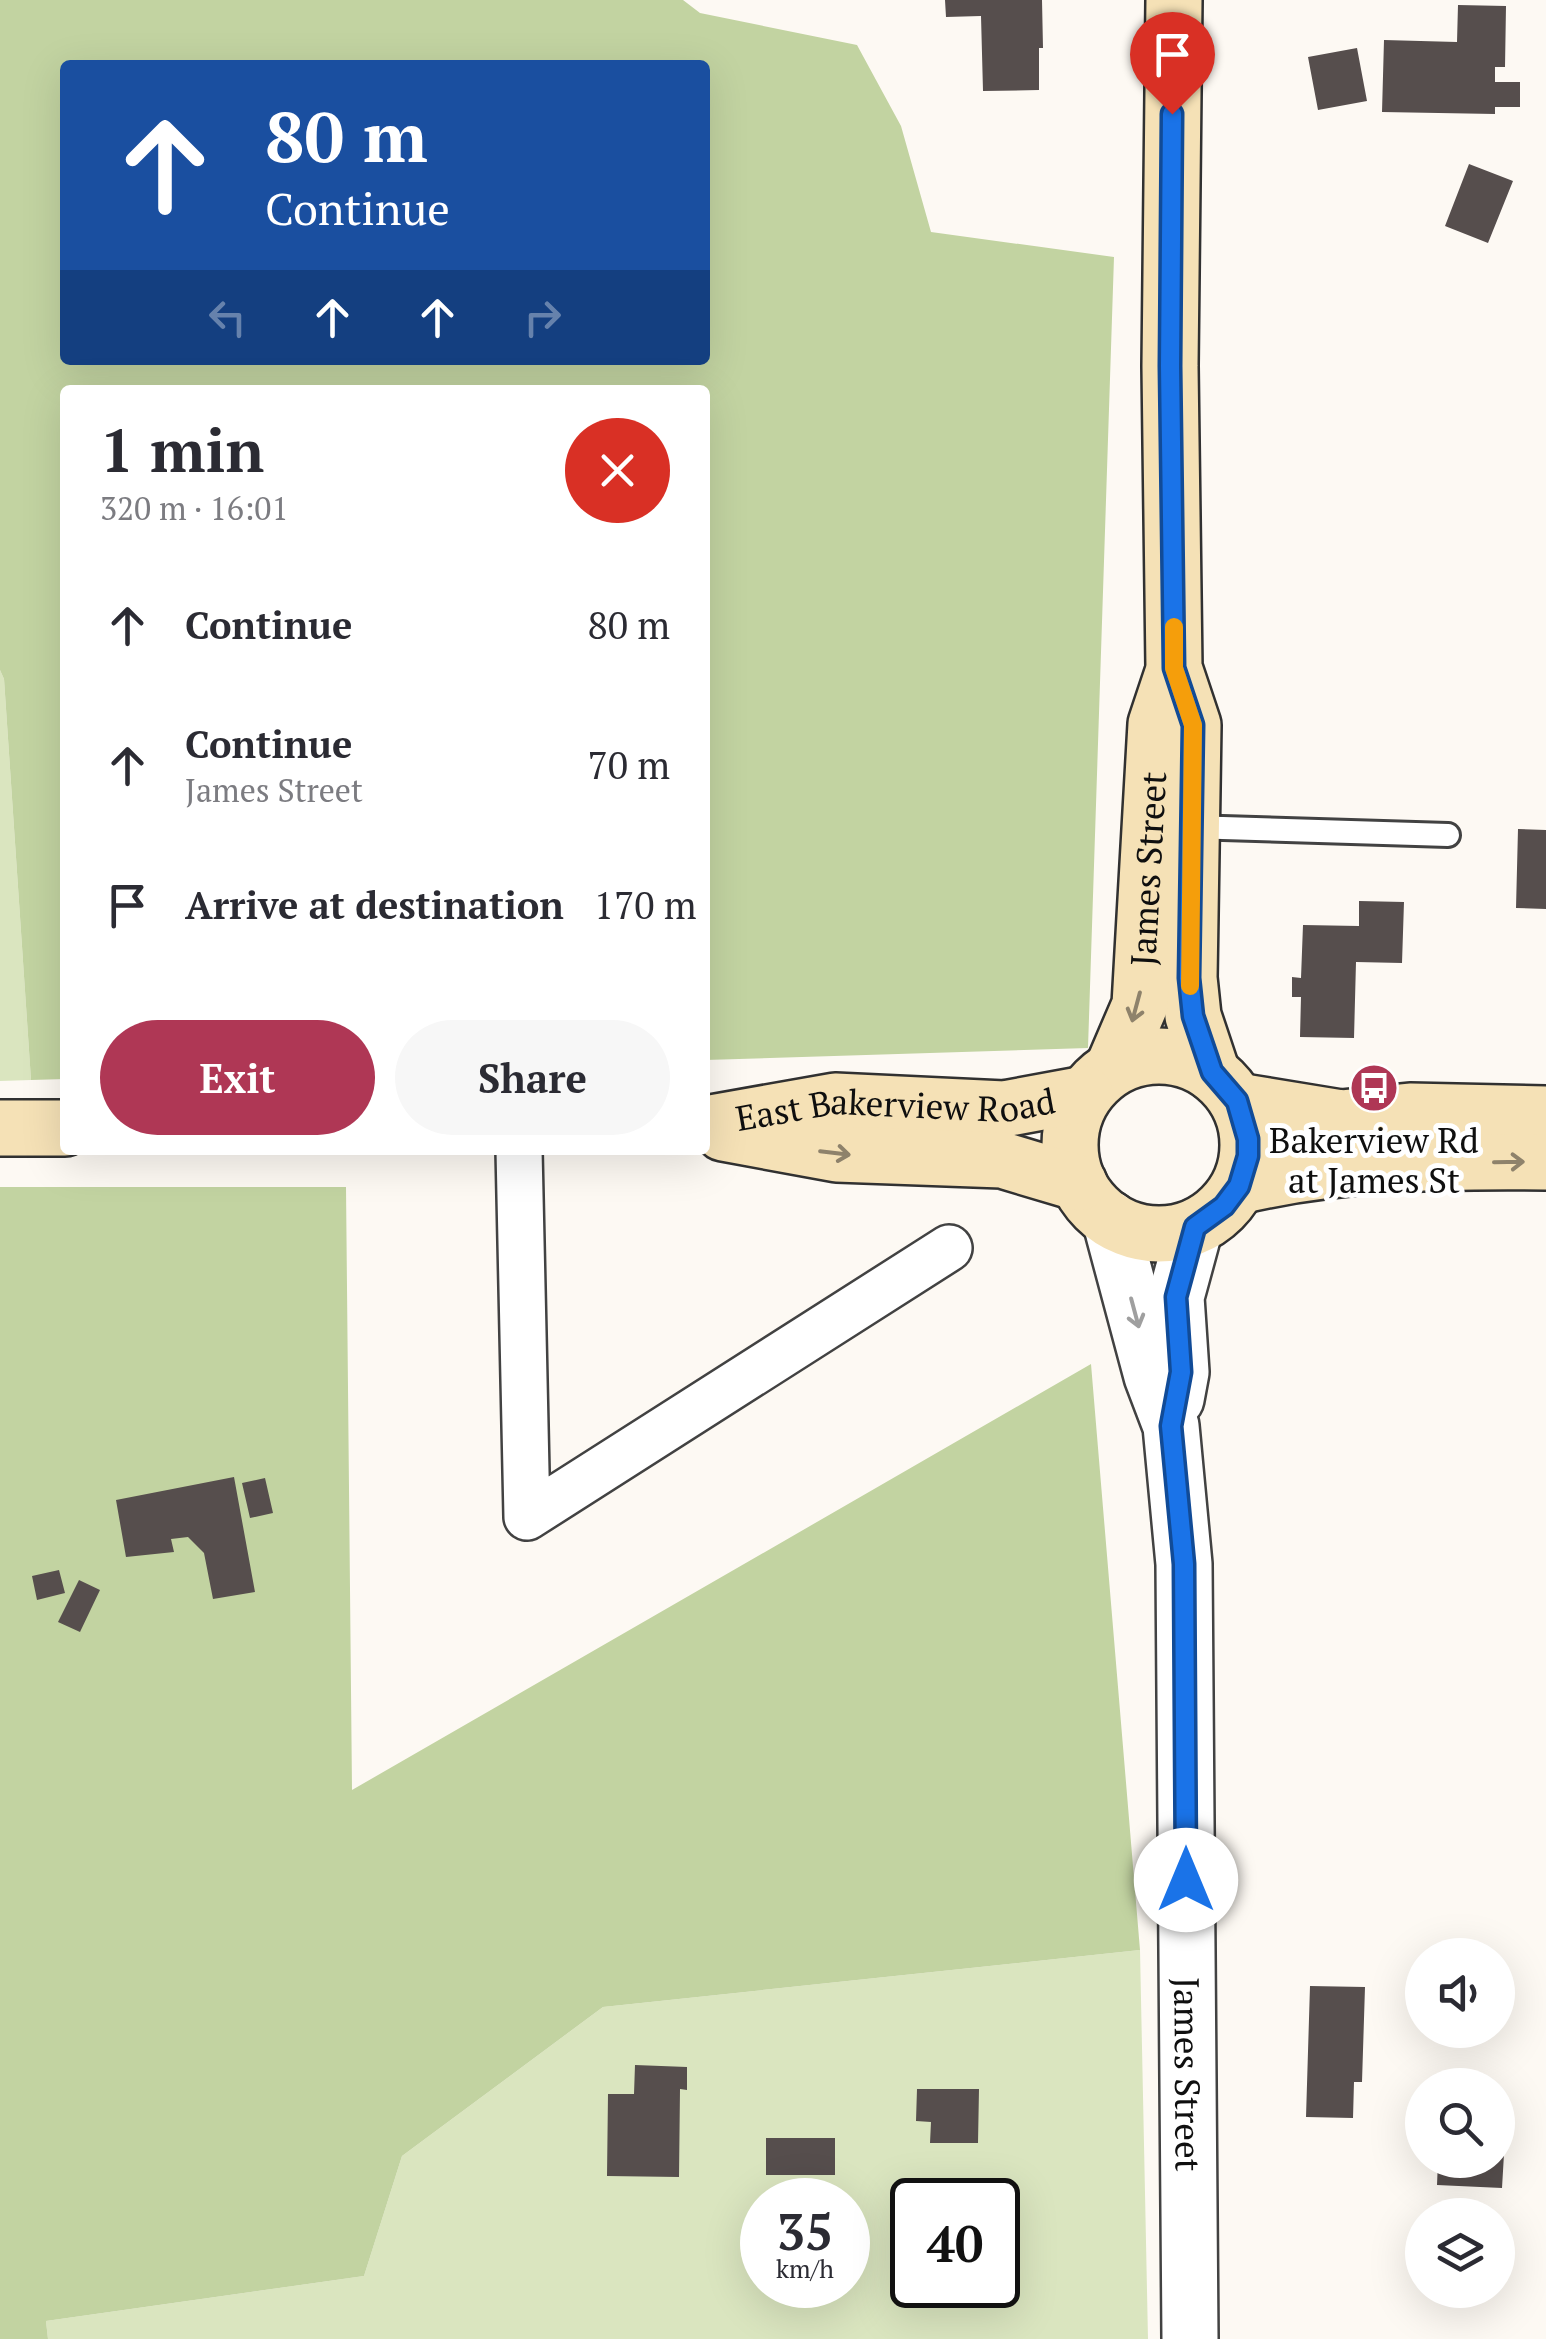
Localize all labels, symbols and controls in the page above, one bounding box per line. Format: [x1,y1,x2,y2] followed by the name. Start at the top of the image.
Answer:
[1130,12,1215,115] pin
[1145,27,1200,82] icon: arrive
[265,89,428,182] text: 80 m
[100,100,230,230] icon: ahead
[265,178,450,238] text: Continue
[200,290,255,345] icon: left
[305,290,360,345] icon: ahead
[410,290,465,345] icon: ahead
[515,290,570,345] icon: right
[100,410,264,489] text: 1 min
[565,418,670,523] button: close
[100,487,288,529] text: 320 m · 16:01
[100,598,155,653] icon: ahead
[185,600,352,650] text: Continue
[587,600,670,650] text: 80 m
[185,719,352,769] text: Continue
[100,738,155,793] icon: ahead
[587,740,670,790] text: 70 m
[185,769,363,811] text: James Street
[1119,770,1176,967] street label: James Street
[100,878,155,933] icon: arrive
[185,880,564,930] text: Arrive at destination
[594,880,697,930] text: 170 m
[1126,990,1145,1022] one-way arrow
[100,1020,375,1135] button: Exit
[395,1020,670,1135] button: Share
[1348,1062,1400,1114] bus stop icon: Bakerview Rd at James St
[732,1077,1059,1141] street label: East Bakerview Road
[1269,1117,1479,1203] place label: Bakerview Rd at James St
[819,1144,851,1163] one-way arrow
[1493,1153,1525,1172] one-way arrow
[1127,1297,1146,1328] one-way arrow
[1134,1828,1238,1932] position arrow
[1405,1938,1515,2308] map controls
[1405,1938,1515,2048] button: sound
[1164,1977,1212,2172] street label: James Street
[1405,2068,1515,2178] button: search
[890,2178,1020,2308] speed limit sign: 40
[777,2198,833,2264] text: 35
[1405,2198,1515,2308] button: layers
[776,2252,834,2285] text: km/h

